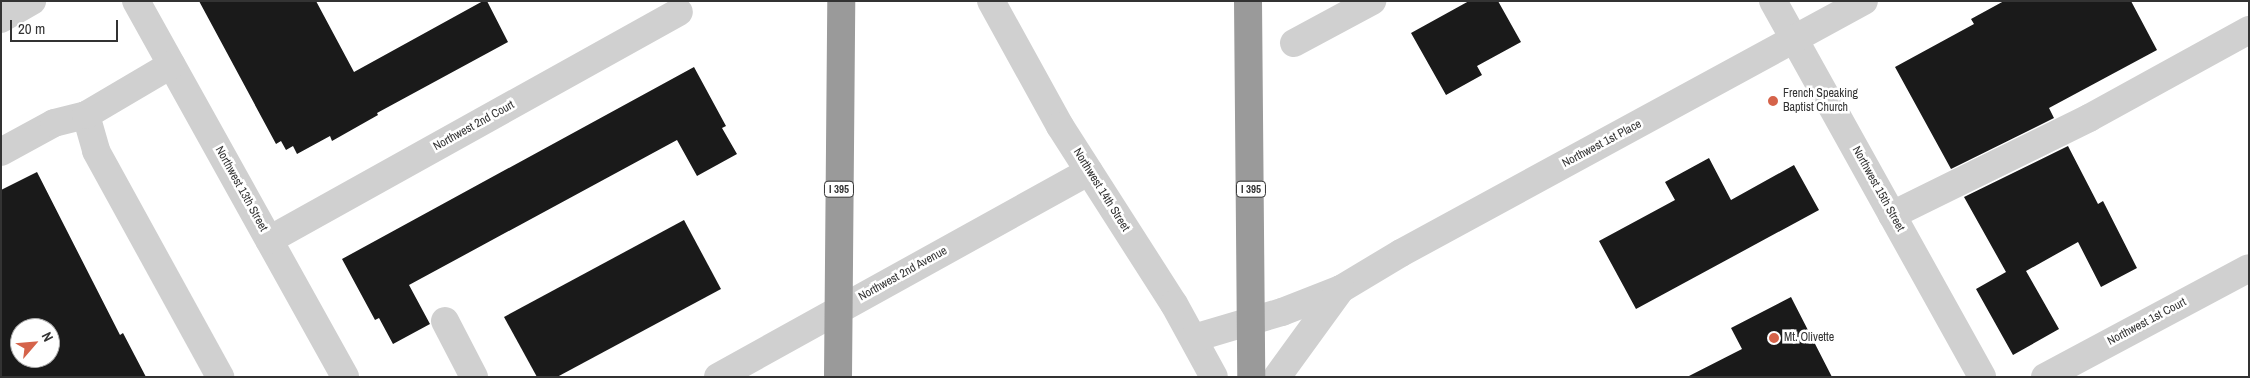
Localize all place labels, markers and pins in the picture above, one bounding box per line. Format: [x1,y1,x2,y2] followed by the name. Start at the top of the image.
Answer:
[1783,87,1858,115] place label: French Speaking Baptist Church
[1767,95,1779,107] marker: French Speaking Baptist Church
[1784,331,1834,345] place label: Mt. Olivette
[1768,332,1780,344] marker: Mt. Olivette

